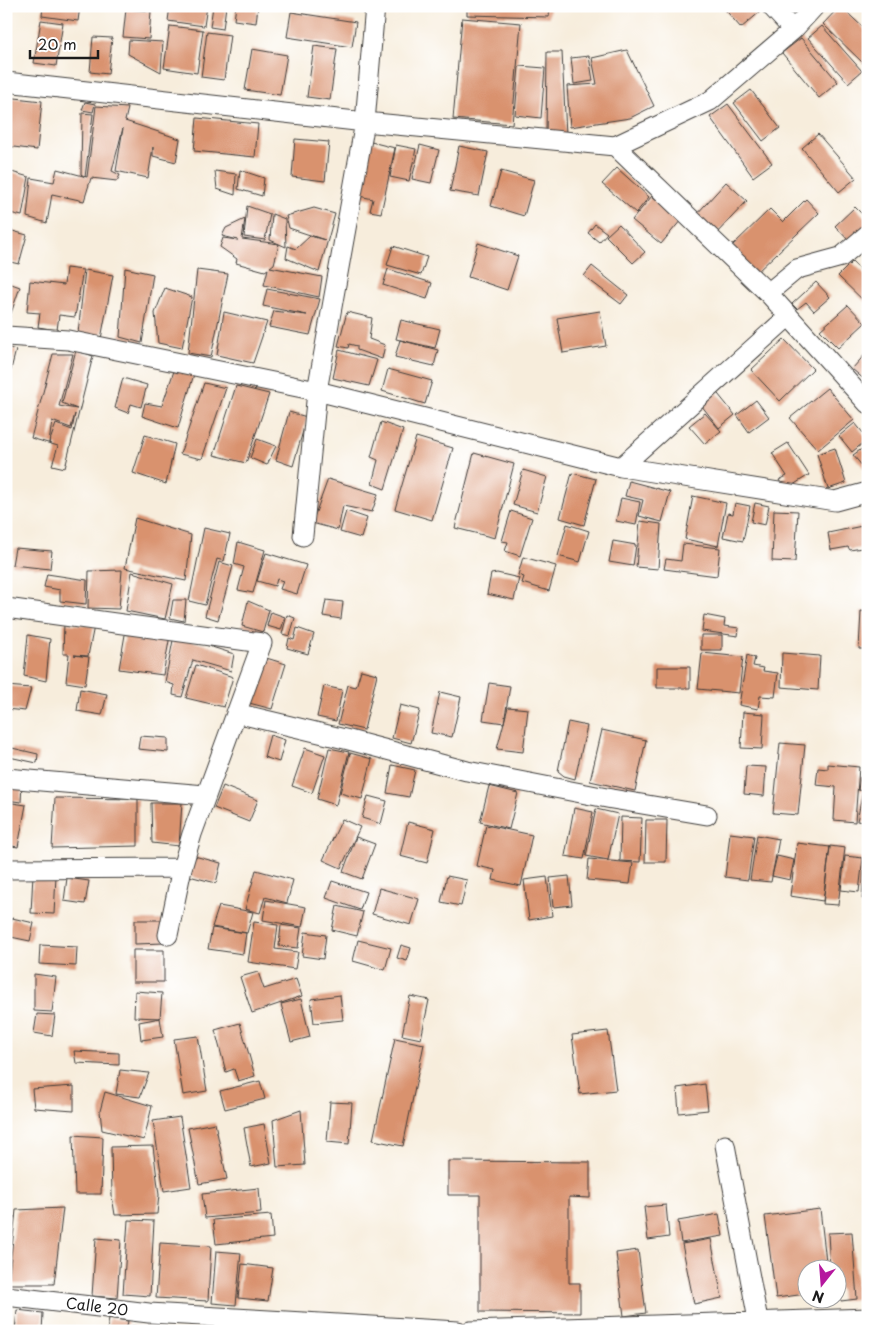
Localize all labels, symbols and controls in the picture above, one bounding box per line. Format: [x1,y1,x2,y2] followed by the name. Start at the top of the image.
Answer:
[30,28,98,60] scale bar
[38,32,77,55] text: 20 m
[796,1260,846,1310] north arrow
[810,1285,826,1309] text: N
[65,1290,130,1321] street label: Calle 20

